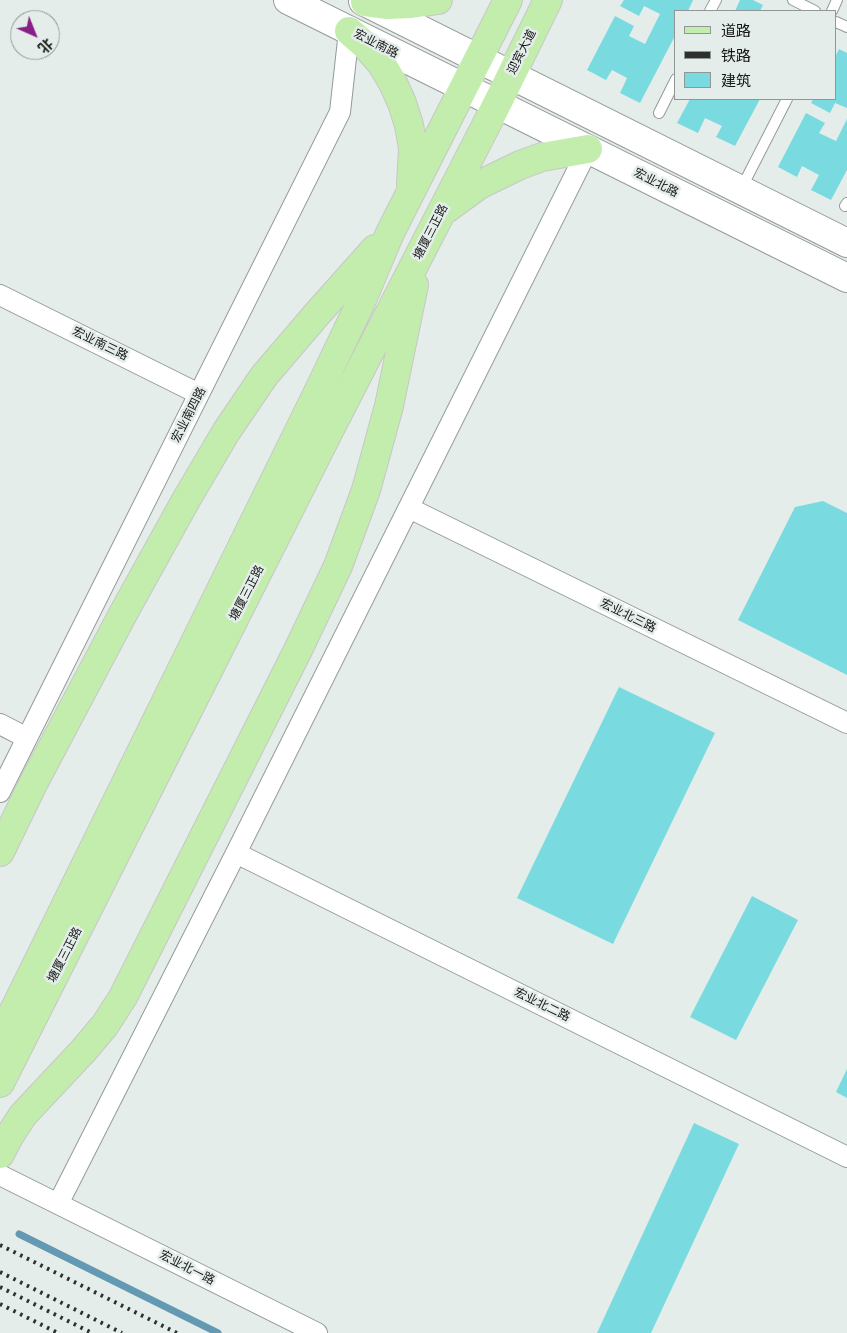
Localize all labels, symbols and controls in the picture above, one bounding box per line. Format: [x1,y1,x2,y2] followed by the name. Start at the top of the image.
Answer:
[10,10,60,60] north arrow
[674,10,837,100] legend
[721,22,751,40] text: 道路
[351,27,401,61] street label: 宏业南路
[505,27,539,77] street label: 迎宾大道
[34,34,56,56] text: 北
[721,47,751,65] text: 铁路
[721,72,751,90] text: 建筑
[631,166,681,200] street label: 宏业北路
[411,202,451,262] street label: 塘厦三正路
[70,324,130,364] street label: 宏业南三路
[169,385,209,445] street label: 宏业南四路
[227,563,267,623] street label: 塘厦三正路
[598,596,658,636] street label: 宏业北三路
[45,925,85,985] street label: 塘厦三正路
[512,985,572,1025] street label: 宏业北二路
[157,1248,217,1288] street label: 宏业北一路

